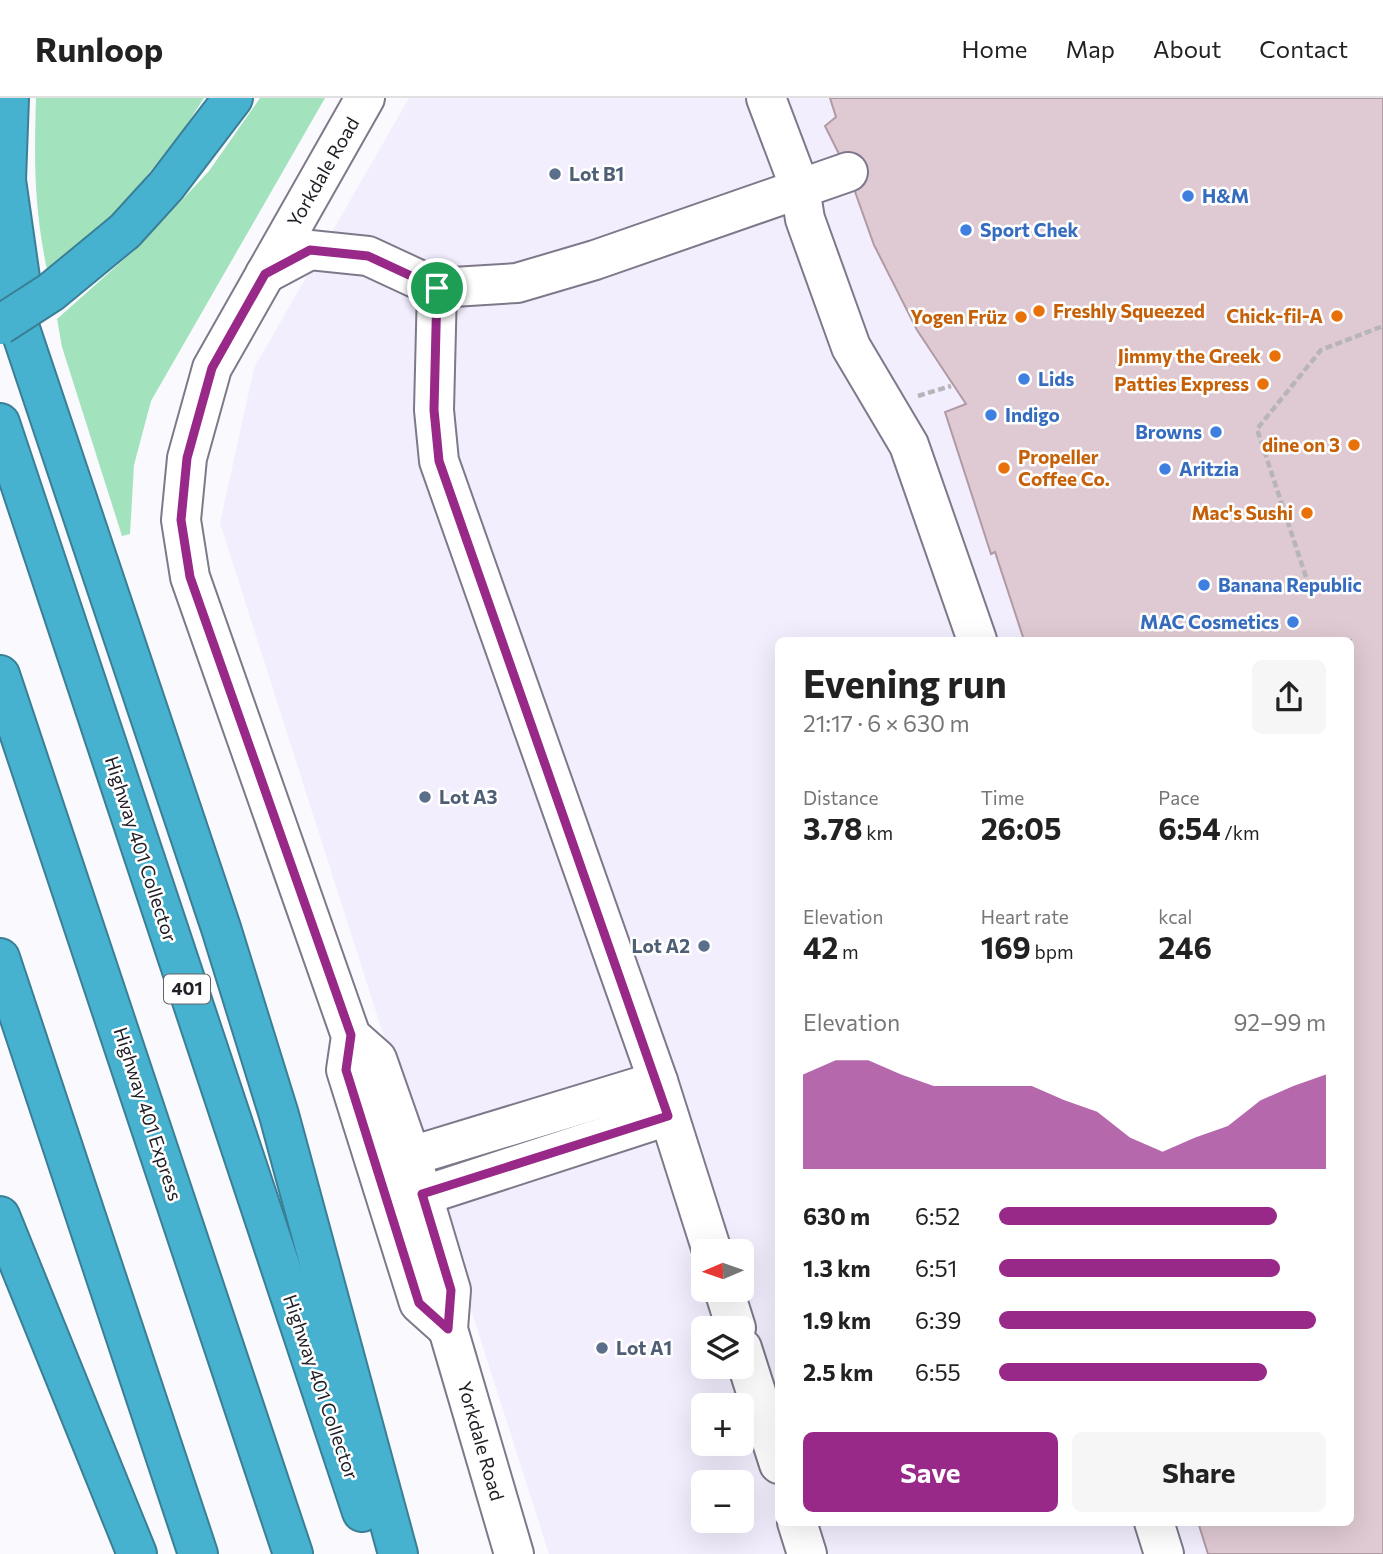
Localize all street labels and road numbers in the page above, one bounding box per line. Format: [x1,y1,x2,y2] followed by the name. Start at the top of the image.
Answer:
[282,113,363,231] street label: Yorkdale Road
[101,753,182,945] street label: Highway 401 Collector
[164,974,210,1004] road number: 401
[110,1024,187,1203] street label: Highway 401 Express
[279,1291,364,1483] street label: Highway 401 Collector
[453,1378,510,1503] street label: Yorkdale Road

